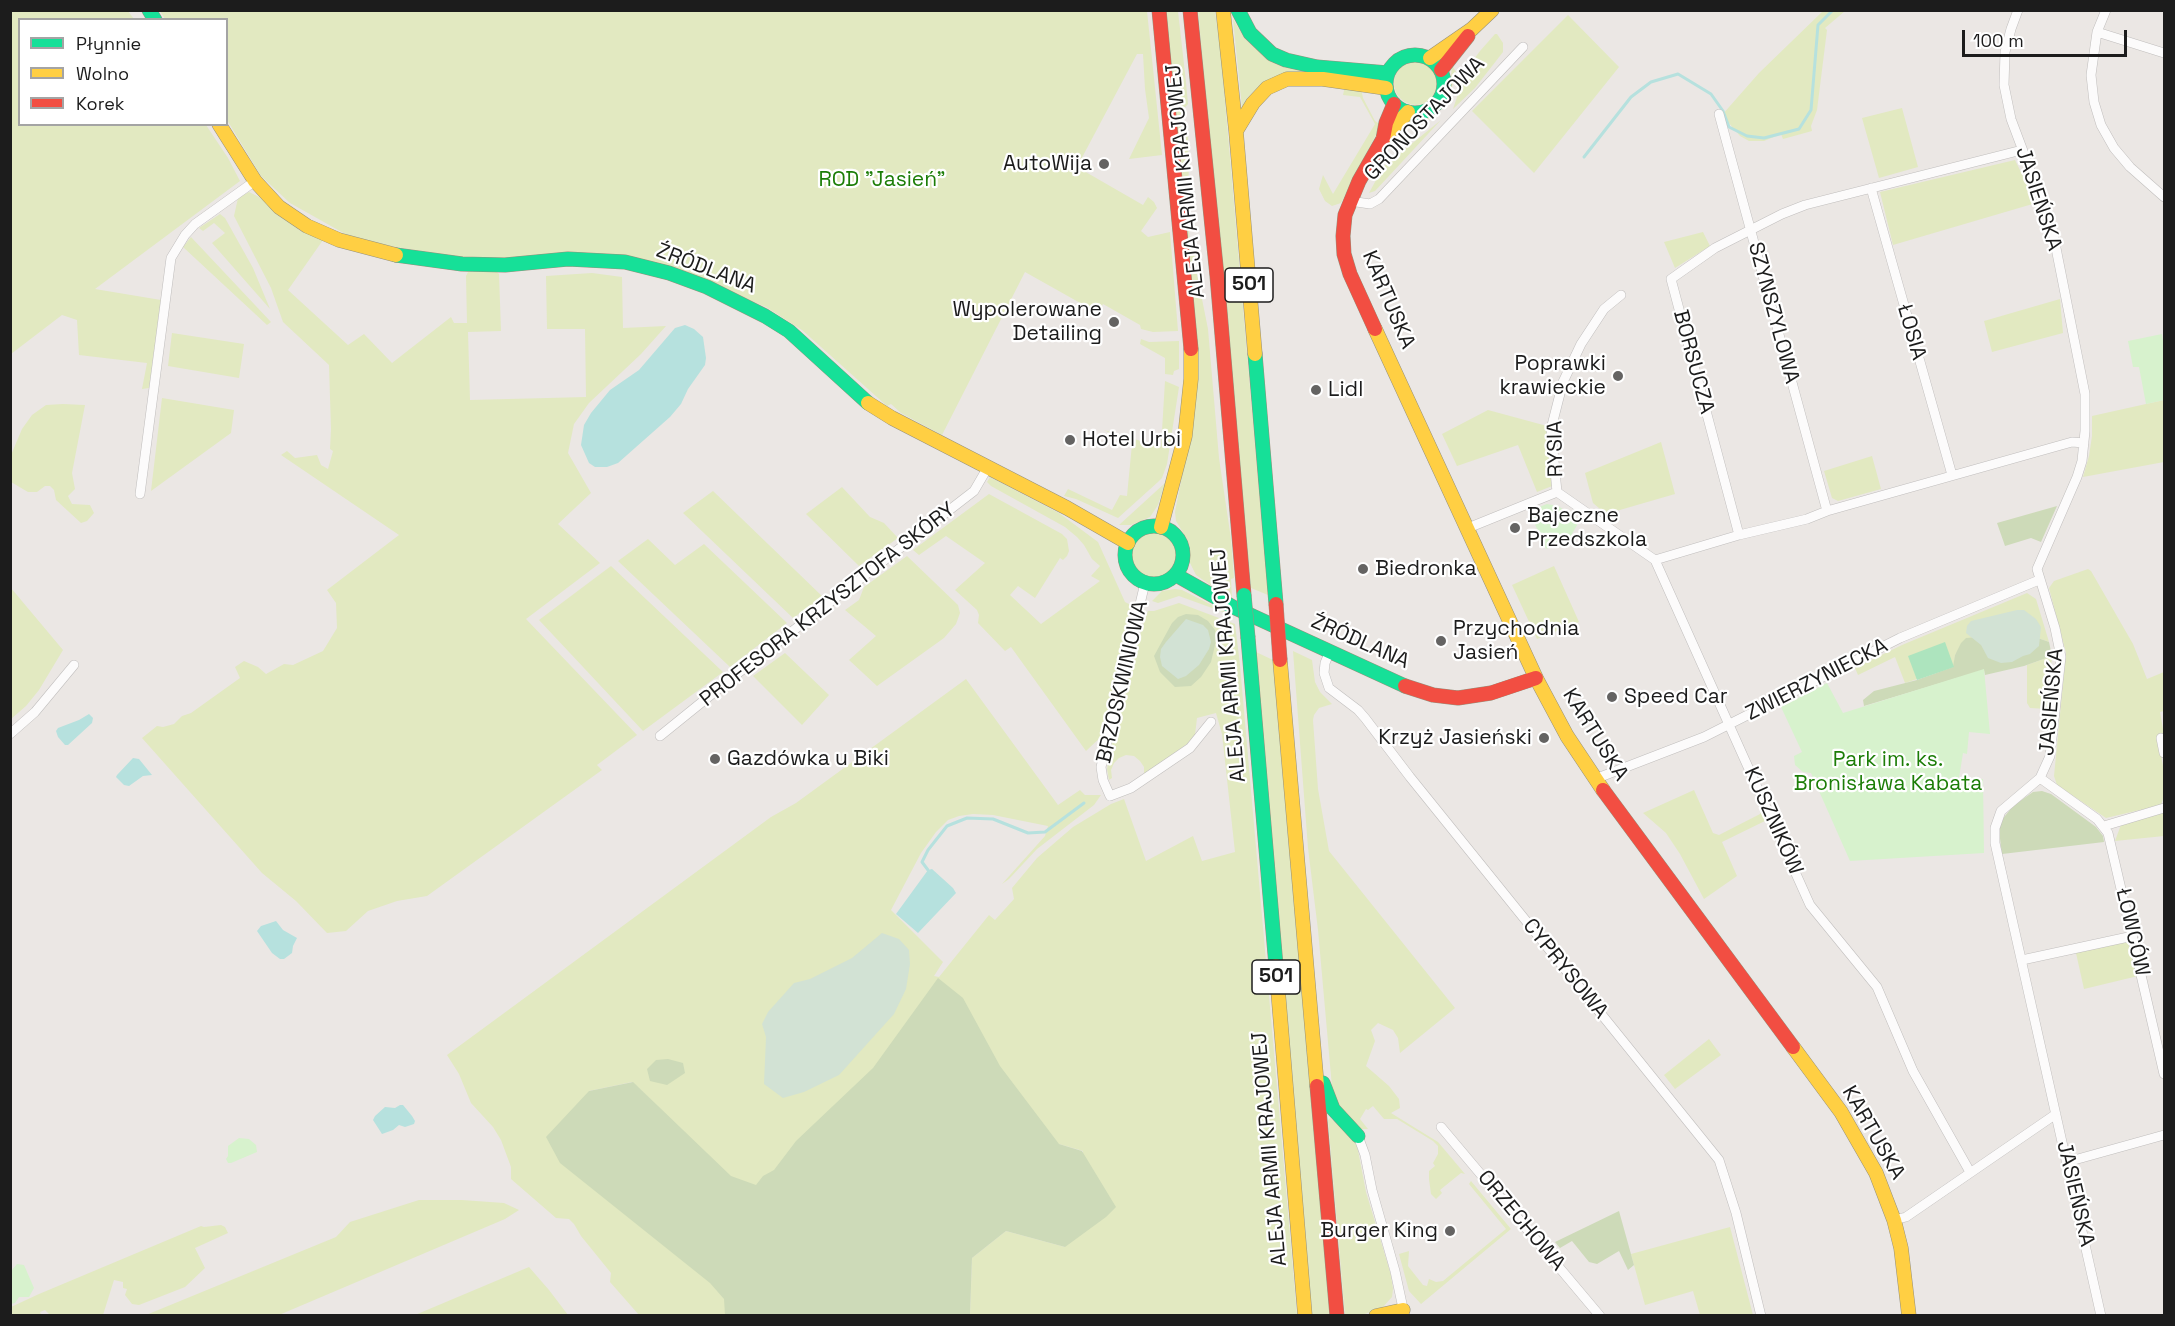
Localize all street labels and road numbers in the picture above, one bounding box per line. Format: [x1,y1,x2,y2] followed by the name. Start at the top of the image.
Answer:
[1359,52,1491,186] street label: GRONOSTAJOWA
[1161,63,1211,299] street label: ALEJA ARMII KRAJOWEJ
[2009,144,2067,254] street label: JASIEŃSKA
[653,238,759,300] street label: ŹRÓDLANA
[1742,240,1804,386] street label: SZYNSZYLOWA
[1356,247,1420,353] street label: KARTUSKA
[1225,268,1273,302] road number: 501
[1891,301,1931,363] street label: ŁOSIA
[1667,307,1719,417] street label: BORSUCZA
[1543,420,1569,478] street label: RYSIA
[695,497,961,713] street label: PROFESORA KRZYSZTOFA SKÓRY
[1206,547,1252,783] street label: ALEJA ARMII KRAJOWEJ
[1092,598,1154,766] street label: BRZOSKWINIOWA
[1307,609,1413,675] street label: ŹRÓDLANA
[1742,633,1892,727] street label: ZWIERZYNIECKA
[2035,647,2069,757] street label: JASIEŃSKA
[1557,684,1633,786] street label: KARTUSKA
[1738,763,1808,879] street label: KUSZNIKÓW
[2110,885,2154,979] street label: ŁOWCÓW
[1517,914,1613,1024] street label: CYPRYSOWA
[1252,960,1300,994] road number: 501
[1247,1031,1293,1267] street label: ALEJA ARMII KRAJOWEJ
[1836,1082,1910,1184] street label: KARTUSKA
[2051,1139,2099,1249] street label: JASIEŃSKA
[1472,1166,1570,1276] street label: ORZECHOWA

